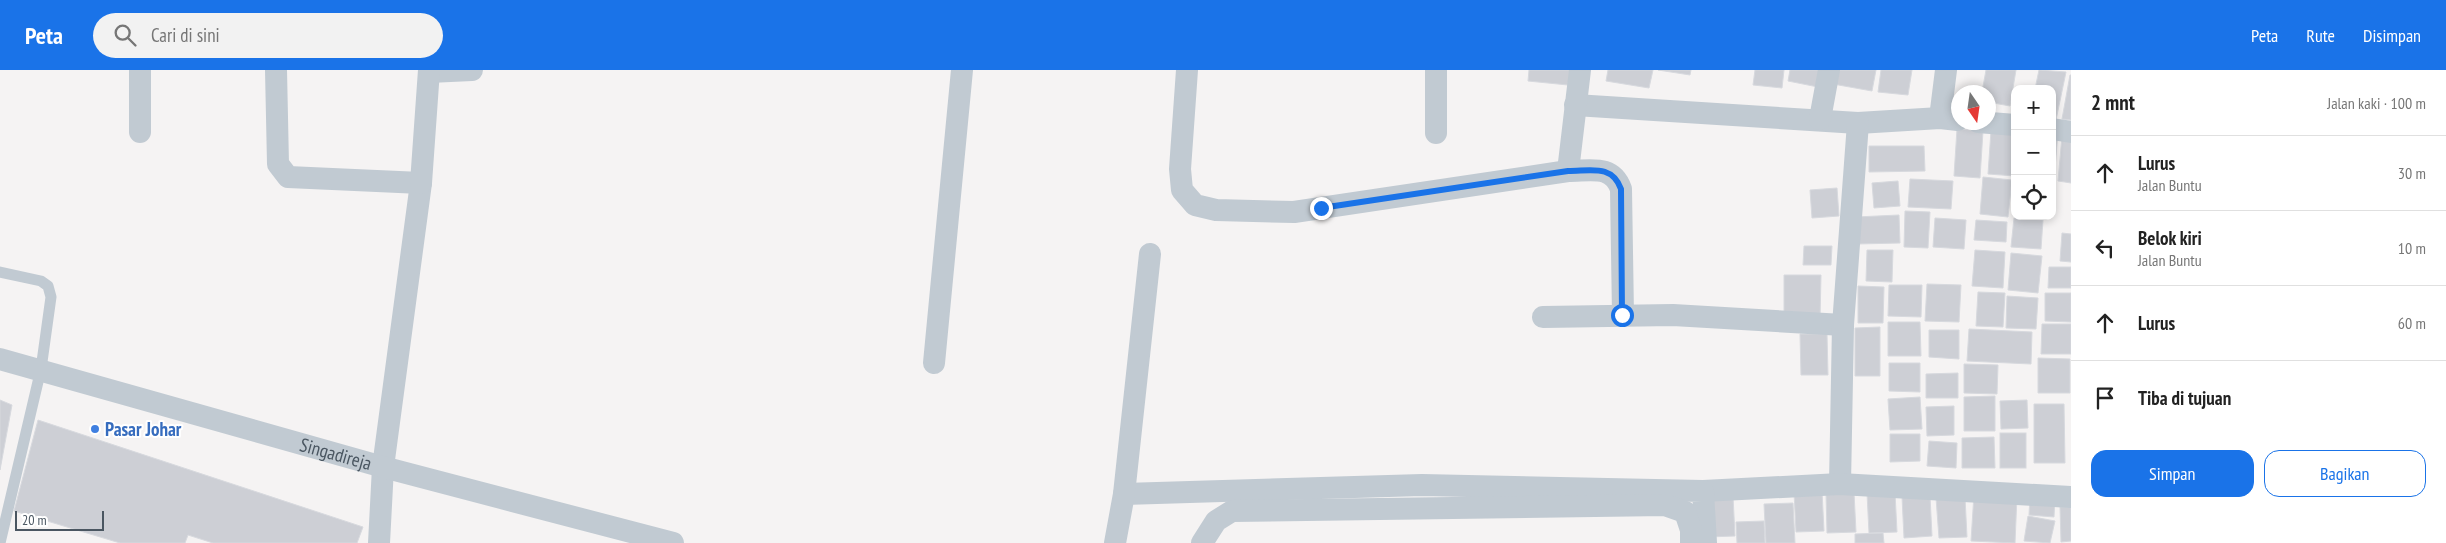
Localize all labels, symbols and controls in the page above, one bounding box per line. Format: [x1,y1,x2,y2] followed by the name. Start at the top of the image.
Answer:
[93,13,443,58] search box
[25,20,63,51] text: Peta
[111,21,139,49] icon: search
[151,23,220,47] text: Cari di sini
[2251,24,2278,47] text: Peta
[2306,24,2335,47] text: Rute
[2363,24,2421,47] text: Disimpan
[1951,85,1996,130] north arrow
[2011,85,2056,220] map controls
[2011,85,2056,130] button: +
[2091,89,2135,116] text: 2 mnt
[2327,93,2426,113] text: Jalan kaki · 100 m
[2011,130,2056,175] button: −
[2138,151,2175,175] text: Lurus
[2091,159,2119,187] icon: ahead
[2398,163,2426,183] text: 30 m
[2011,175,2056,220] button: locate
[2138,175,2202,195] text: Jalan Buntu
[1310,197,1333,220] route end
[2138,226,2202,250] text: Belok kiri
[2091,234,2119,262] icon: left
[2398,238,2426,258] text: 10 m
[2138,250,2202,270] text: Jalan Buntu
[1611,304,1634,327] route start
[2091,309,2119,337] icon: ahead
[2138,311,2175,335] text: Lurus
[2398,313,2426,333] text: 60 m
[2091,384,2119,412] icon: arrive
[2138,386,2231,410] text: Tiba di tujuan
[105,417,182,441] place label: Pasar Johar
[89,423,101,435] marker: Pasar Johar
[297,432,375,475] street label: Singadireja
[2091,450,2254,497] button: Simpan
[2264,450,2426,497] button: Bagikan
[15,508,104,531] scale bar
[22,511,47,529] text: 20 m

